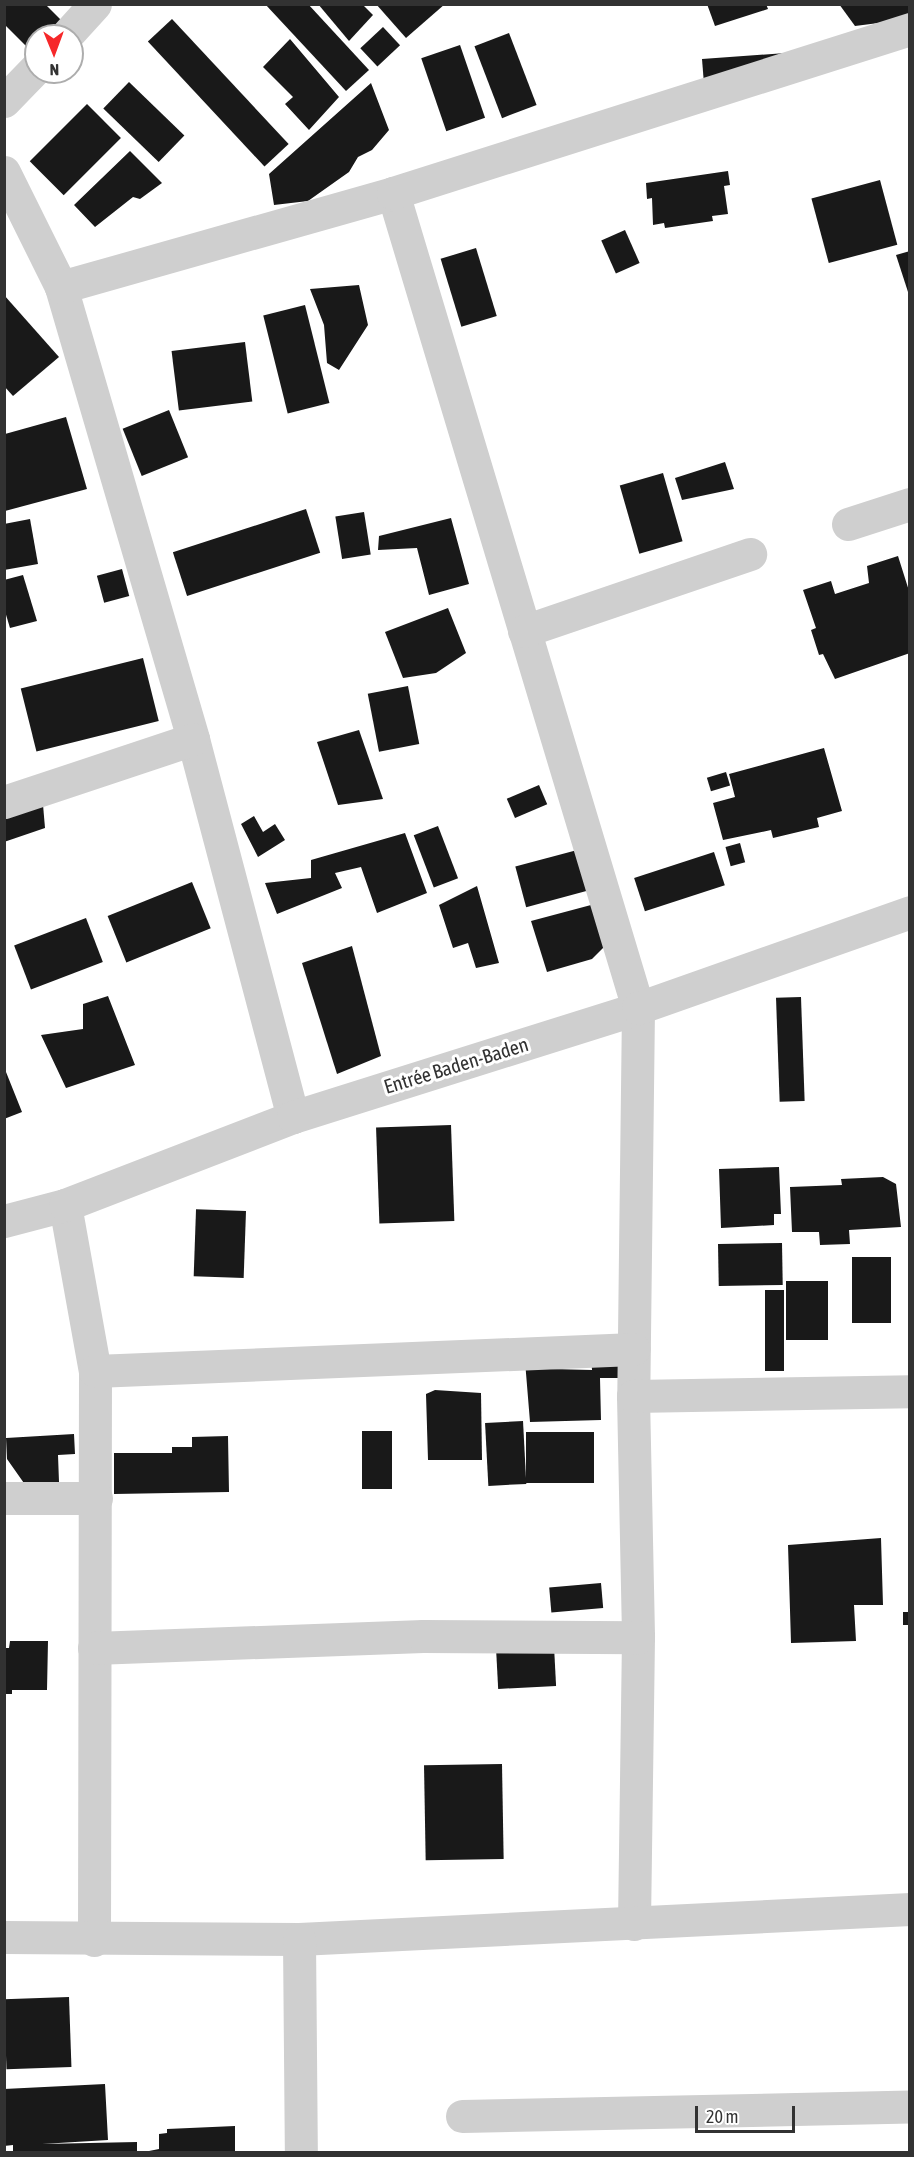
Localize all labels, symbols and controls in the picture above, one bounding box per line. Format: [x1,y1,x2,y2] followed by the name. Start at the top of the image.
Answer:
[24,24,84,84] north arrow
[49,61,59,79] text: N
[381,1032,531,1098] street label: Entrée Baden-Baden
[698,2094,798,2132] scale bar
[706,2106,738,2127] text: 20 m

